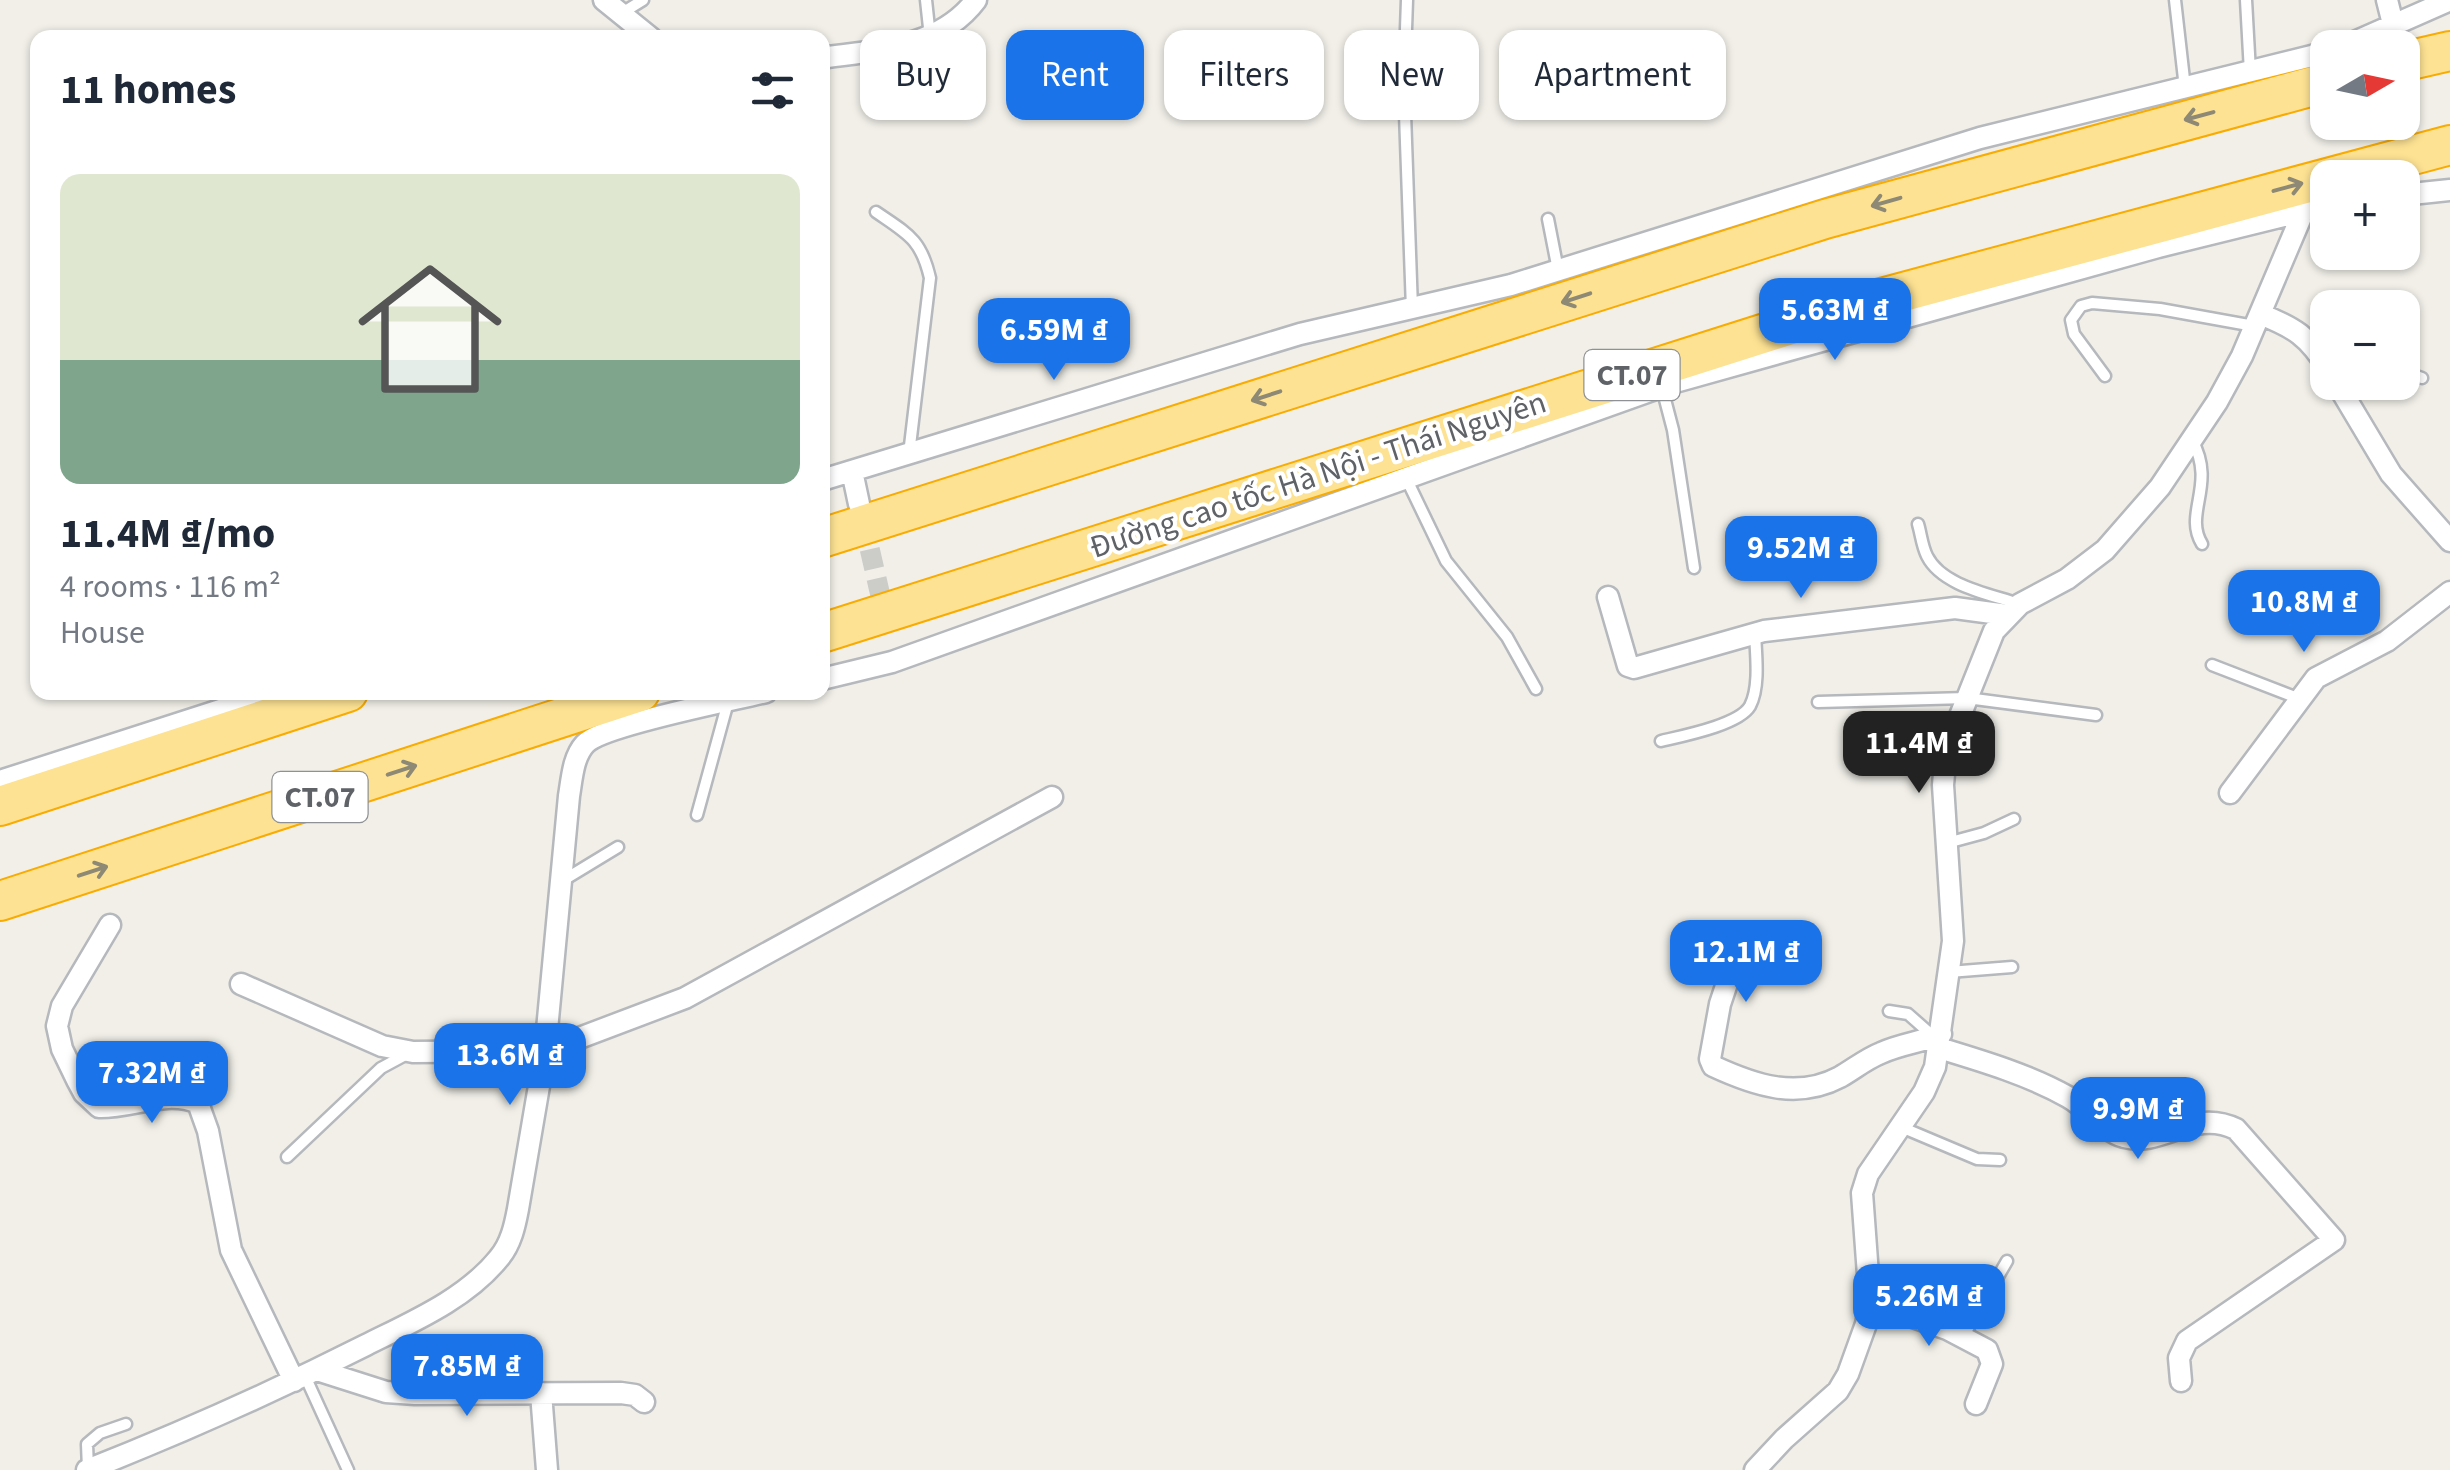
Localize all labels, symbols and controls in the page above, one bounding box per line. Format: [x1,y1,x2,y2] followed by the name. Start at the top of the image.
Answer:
[860,30,986,120] chip: Buy
[1006,30,1144,120] chip: Rent
[1164,30,1324,120] chip: Filters
[1344,30,1479,120] chip: New
[1499,30,1726,120] chip: Apartment
[2310,30,2420,140] north arrow
[2310,30,2420,400] map controls
[60,60,236,120] text: 11 homes
[745,63,800,118] icon: filters
[2184,107,2215,126] one-way arrow
[2310,160,2420,270] button: +
[2272,176,2303,195] one-way arrow
[1871,194,1902,212] one-way arrow
[340,239,520,419] icon: home
[1743,278,1927,363] pin: 5.63M ₫
[1781,287,1889,333] text: 5.63M ₫
[1560,290,1592,308] one-way arrow
[2310,290,2420,400] button: −
[962,298,1146,383] pin: 6.59M ₫
[1000,307,1108,353] text: 6.59M ₫
[1584,350,1680,400] road number: CT.07
[1084,379,1552,571] street label: Đường cao tốc Hà Nội - Thái Nguyên
[1250,388,1282,406] one-way arrow
[60,504,275,564] text: 11.4M ₫/mo
[1709,516,1893,601] pin: 9.52M ₫
[1747,525,1855,571] text: 9.52M ₫
[60,564,281,610] text: 4 rooms · 116 m²
[2212,570,2396,655] pin: 10.8M ₫
[2250,579,2358,625] text: 10.8M ₫
[60,610,145,656] text: House
[1827,711,2011,796] pin: 11.4M ₫
[1865,720,1973,766] text: 11.4M ₫
[385,760,417,778] one-way arrow
[272,772,368,822] road number: CT.07
[76,861,108,879] one-way arrow
[1654,920,1838,1005] pin: 12.1M ₫
[1692,929,1800,975] text: 12.1M ₫
[418,1023,602,1108] pin: 13.6M ₫
[456,1032,564,1078] text: 13.6M ₫
[60,1041,244,1126] pin: 7.32M ₫
[98,1050,206,1096] text: 7.32M ₫
[2057,1077,2219,1162] pin: 9.9M ₫
[2092,1086,2184,1132] text: 9.9M ₫
[1837,1264,2021,1349] pin: 5.26M ₫
[1875,1273,1983,1319] text: 5.26M ₫
[375,1334,559,1419] pin: 7.85M ₫
[413,1343,521,1389] text: 7.85M ₫

